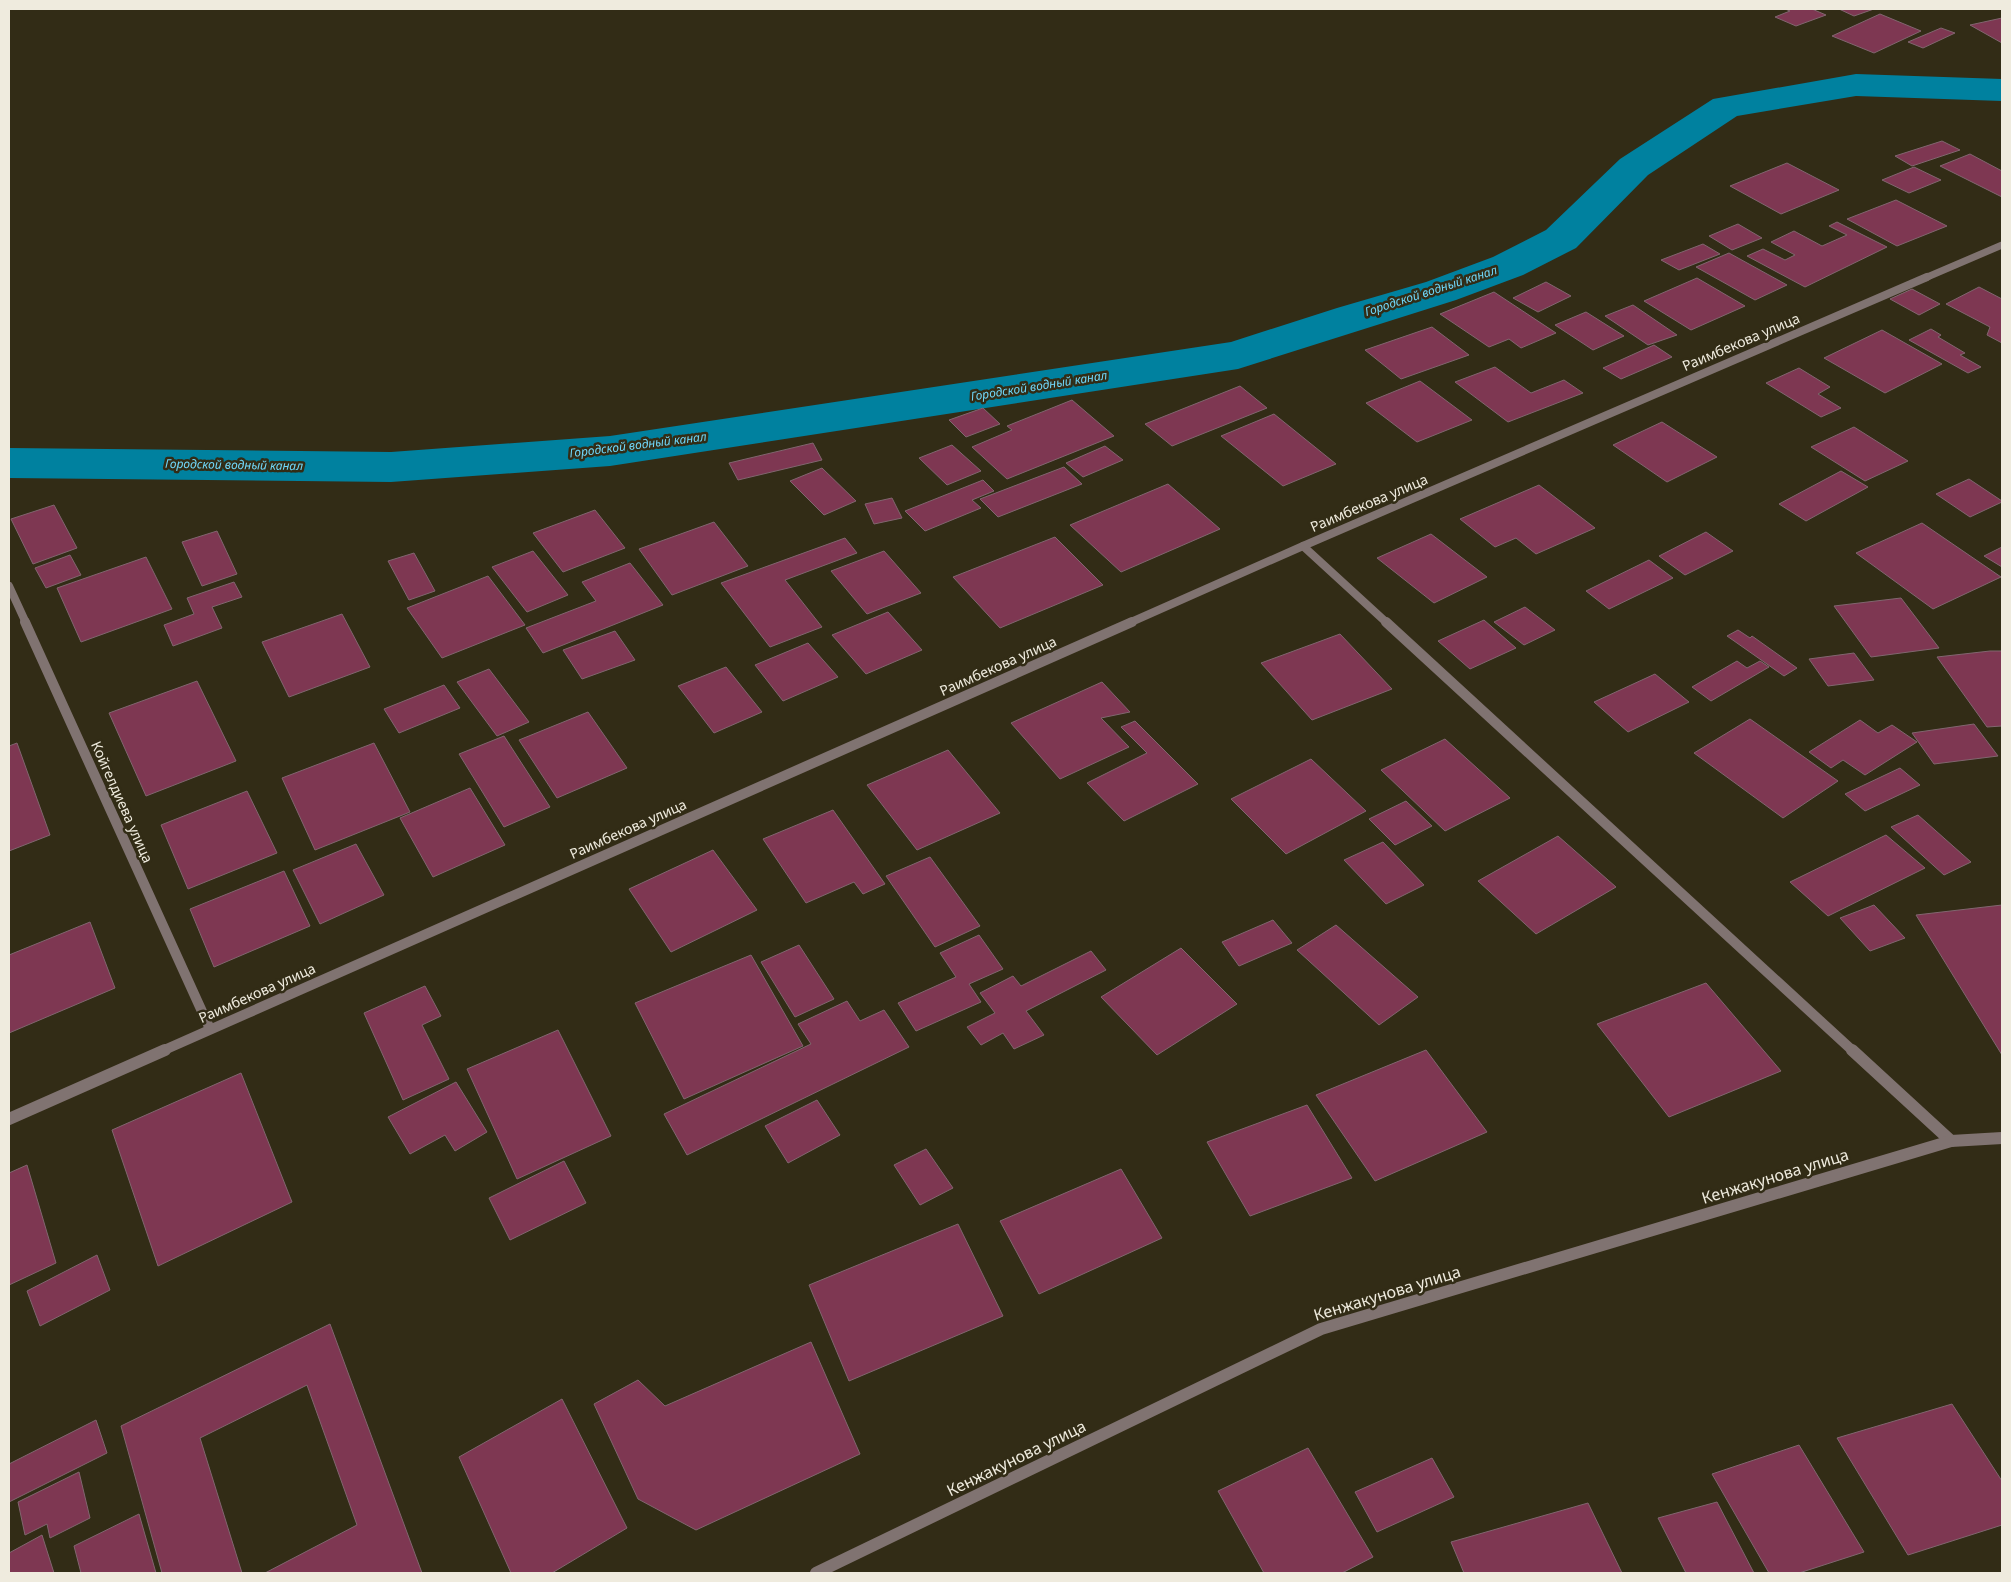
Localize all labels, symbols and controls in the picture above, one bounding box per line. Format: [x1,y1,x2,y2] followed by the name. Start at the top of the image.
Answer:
[1363,261,1499,320] water label: Городской водный канал
[1679,308,1802,375] street label: Раимбекова улица
[969,366,1109,405] water label: Городской водный канал
[568,428,708,461] water label: Городской водный канал
[165,455,303,474] water label: Городской водный канал
[1307,469,1430,536] street label: Раимбекова улица
[936,631,1059,700] street label: Раимбекова улица
[87,738,158,866] street label: Койгелдиева улица
[566,794,689,863] street label: Раимбекова улица
[195,958,318,1027] street label: Раимбекова улица
[1699,1143,1851,1209] street label: Кенжакунова улица
[1311,1260,1463,1326] street label: Кенжакунова улица
[943,1415,1089,1501] street label: Кенжакунова улица

